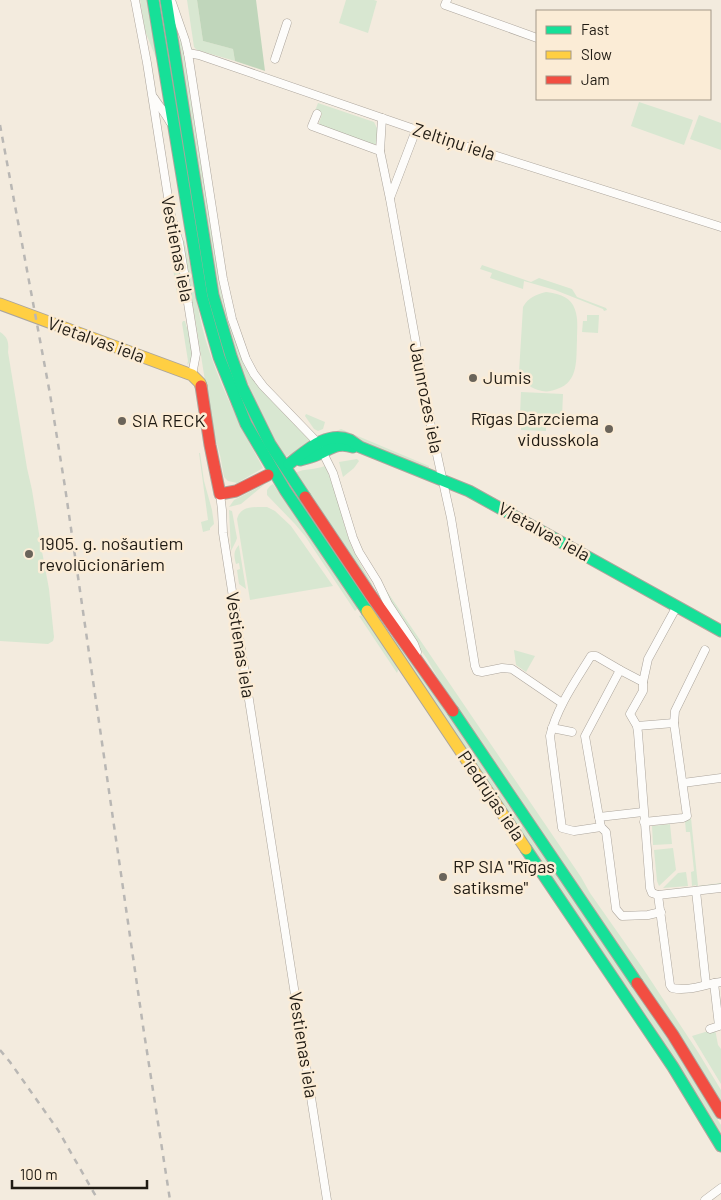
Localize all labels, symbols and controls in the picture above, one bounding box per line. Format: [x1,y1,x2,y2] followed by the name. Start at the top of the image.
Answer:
[536,10,711,100] legend
[581,20,609,38] text: Fast
[581,45,612,63] text: Slow
[581,70,610,88] text: Jam
[410,117,498,165] street label: Zeltiņu iela
[157,194,199,304] street label: Vestienas iela
[45,311,148,367] street label: Vietalvas iela
[405,341,449,455] street label: Jaunrozes iela
[483,366,531,388] place label: Jumis
[467,372,479,384] marker: Jumis
[471,407,599,450] place label: Rīgas Dārzciema vidusskola
[132,409,206,431] place label: SIA RECK
[116,415,128,427] marker: SIA RECK
[603,423,615,435] marker: Rīgas Dārzciema vidusskola
[495,497,594,565] street label: Vietalvas iela
[39,532,184,575] place label: 1905. g. nošautiem revolūcionāriem
[23,548,35,560] marker: 1905. g. nošautiem revolūcionāriem
[222,590,260,700] street label: Vestienas iela
[454,746,530,845] street label: Piedrujas iela
[453,855,555,898] place label: RP SIA "Rīgas satiksme"
[437,871,449,883] marker: RP SIA "Rīgas satiksme"
[285,990,323,1100] street label: Vestienas iela
[12,1158,148,1190] scale bar
[20,1165,58,1183] text: 100 m

